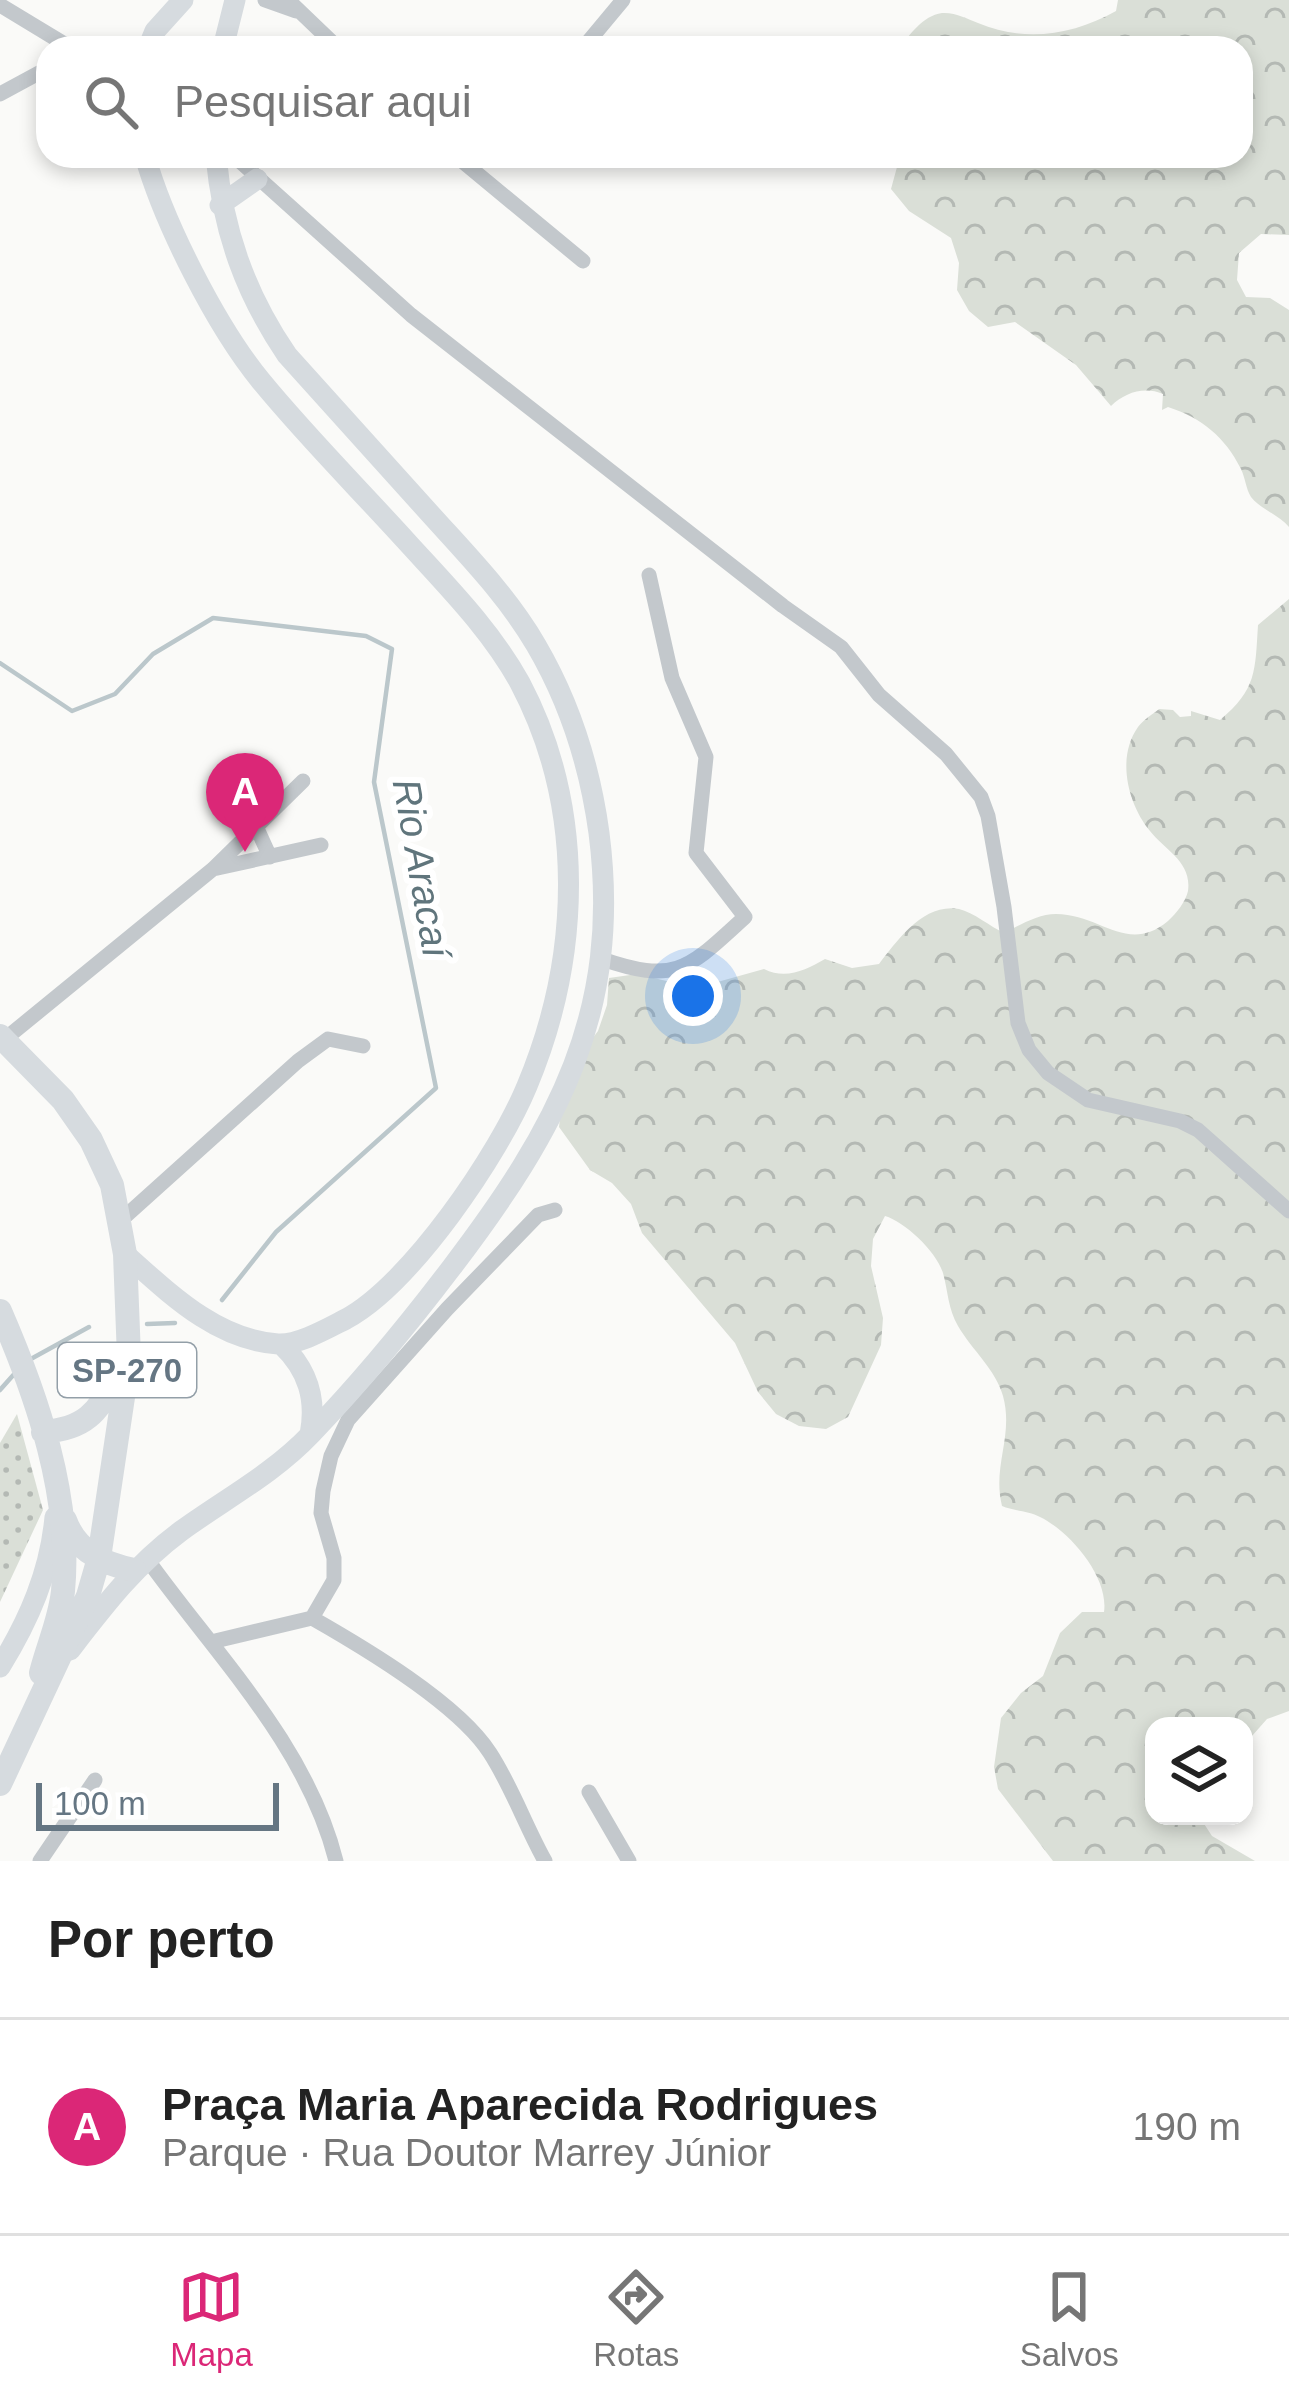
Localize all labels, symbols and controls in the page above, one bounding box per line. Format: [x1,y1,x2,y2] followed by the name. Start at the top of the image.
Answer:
[36,36,1253,168] search box
[78,69,144,135] icon: search
[174,76,472,127] text: Pesquisar aqui
[206,753,284,852] pin: A
[385,775,459,964] water label: Rio Aracaí
[663,966,723,1026] your location
[58,1343,196,1397] road number: SP-270
[1145,1717,1253,1825] map controls
[1145,1717,1253,1825] button: layers
[36,1777,279,1830] scale bar
[54,1785,146,1822] text: 100 m
[48,1911,275,1968] text: Por perto
[162,2079,878,2130] text: Praça Maria Aparecida Rodrigues
[73,2105,101,2148] text: A
[1133,2105,1241,2148] text: 190 m
[162,2131,771,2174] text: Parque · Rua Doutor Marrey Júnior
[170,2264,253,2374] tab: Mapa
[593,2264,679,2374] tab: Rotas
[1020,2264,1119,2374] tab: Salvos

